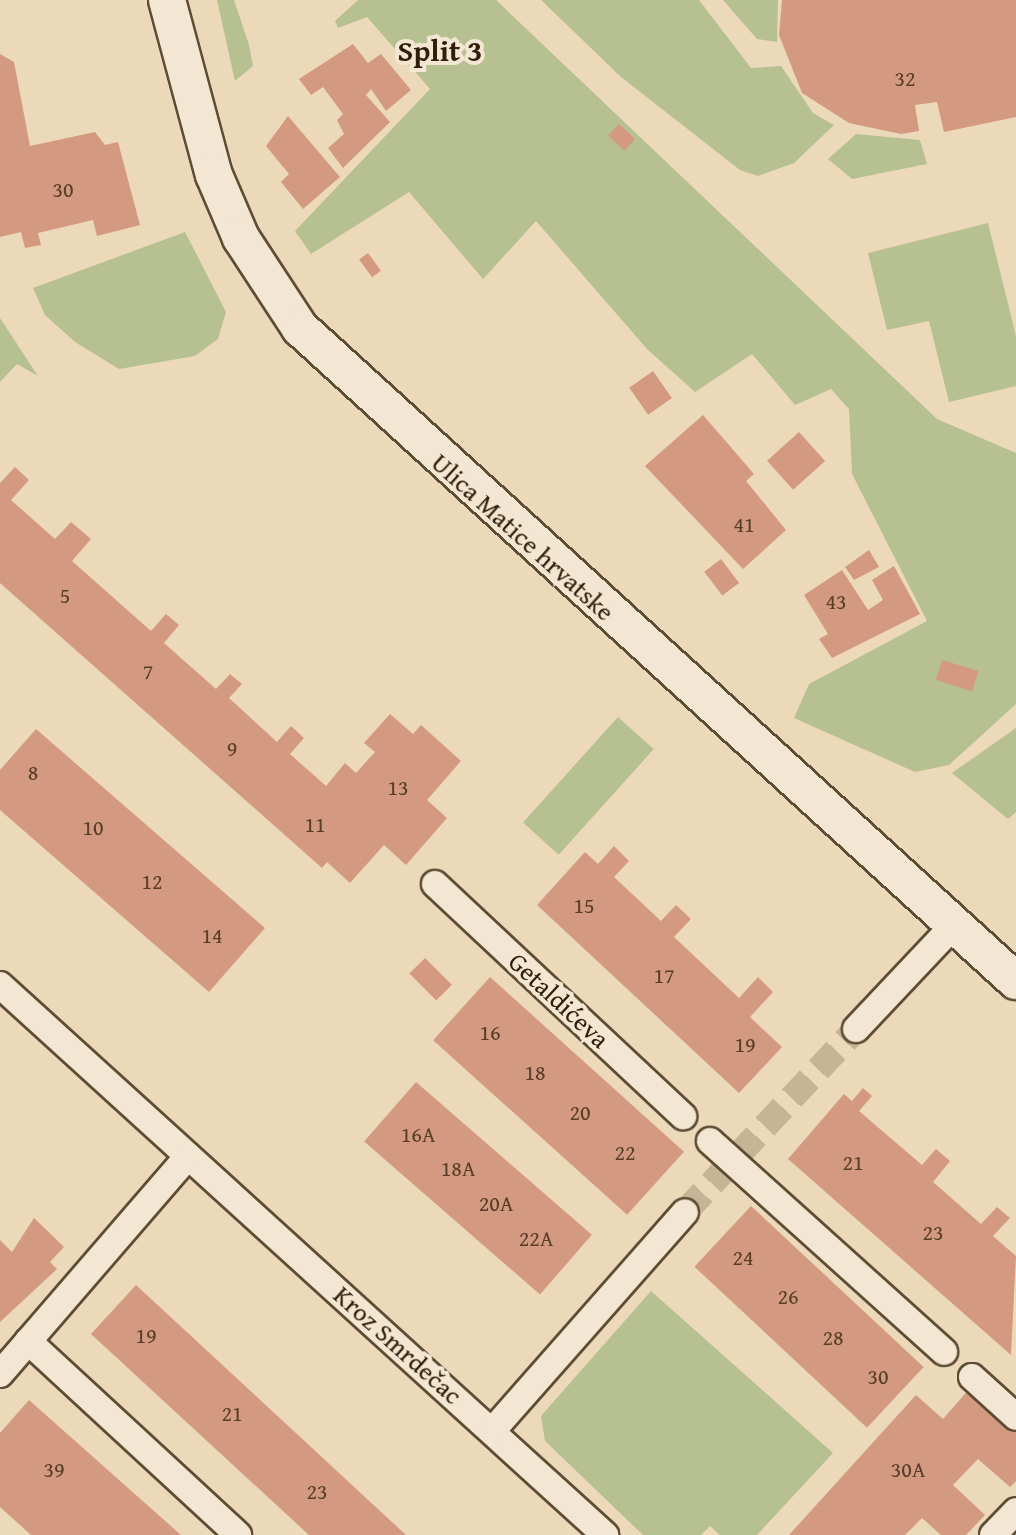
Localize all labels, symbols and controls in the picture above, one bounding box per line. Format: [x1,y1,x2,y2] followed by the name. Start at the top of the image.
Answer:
[398,32,482,68] district label: Split 3
[894,66,916,92] house number: 32
[52,177,74,203] house number: 30
[425,447,621,627] street label: Ulica Matice hrvatske
[733,512,755,538] house number: 41
[60,583,70,609] house number: 5
[825,589,847,615] house number: 43
[143,659,153,685] house number: 7
[227,736,237,762] house number: 9
[28,760,38,786] house number: 8
[387,775,409,801] house number: 13
[304,812,326,838] house number: 11
[82,815,104,841] house number: 10
[141,869,163,895] house number: 12
[573,893,595,919] house number: 15
[201,923,223,949] house number: 14
[502,946,616,1054] street label: Getaldićeva
[653,963,675,989] house number: 17
[479,1020,501,1046] house number: 16
[734,1032,756,1058] house number: 19
[524,1060,546,1086] house number: 18
[569,1100,591,1126] house number: 20
[401,1122,435,1148] house number: 16A
[614,1140,636,1166] house number: 22
[842,1150,864,1176] house number: 21
[441,1156,475,1182] house number: 18A
[479,1191,513,1217] house number: 20A
[922,1220,944,1246] house number: 23
[519,1226,553,1252] house number: 22A
[732,1245,754,1271] house number: 24
[327,1279,469,1411] street label: Kroz Smrdečac
[777,1284,799,1310] house number: 26
[135,1323,157,1349] house number: 19
[822,1325,844,1351] house number: 28
[867,1364,889,1390] house number: 30
[221,1401,243,1427] house number: 21
[43,1457,65,1483] house number: 39
[891,1457,925,1483] house number: 30A
[306,1479,328,1505] house number: 23

